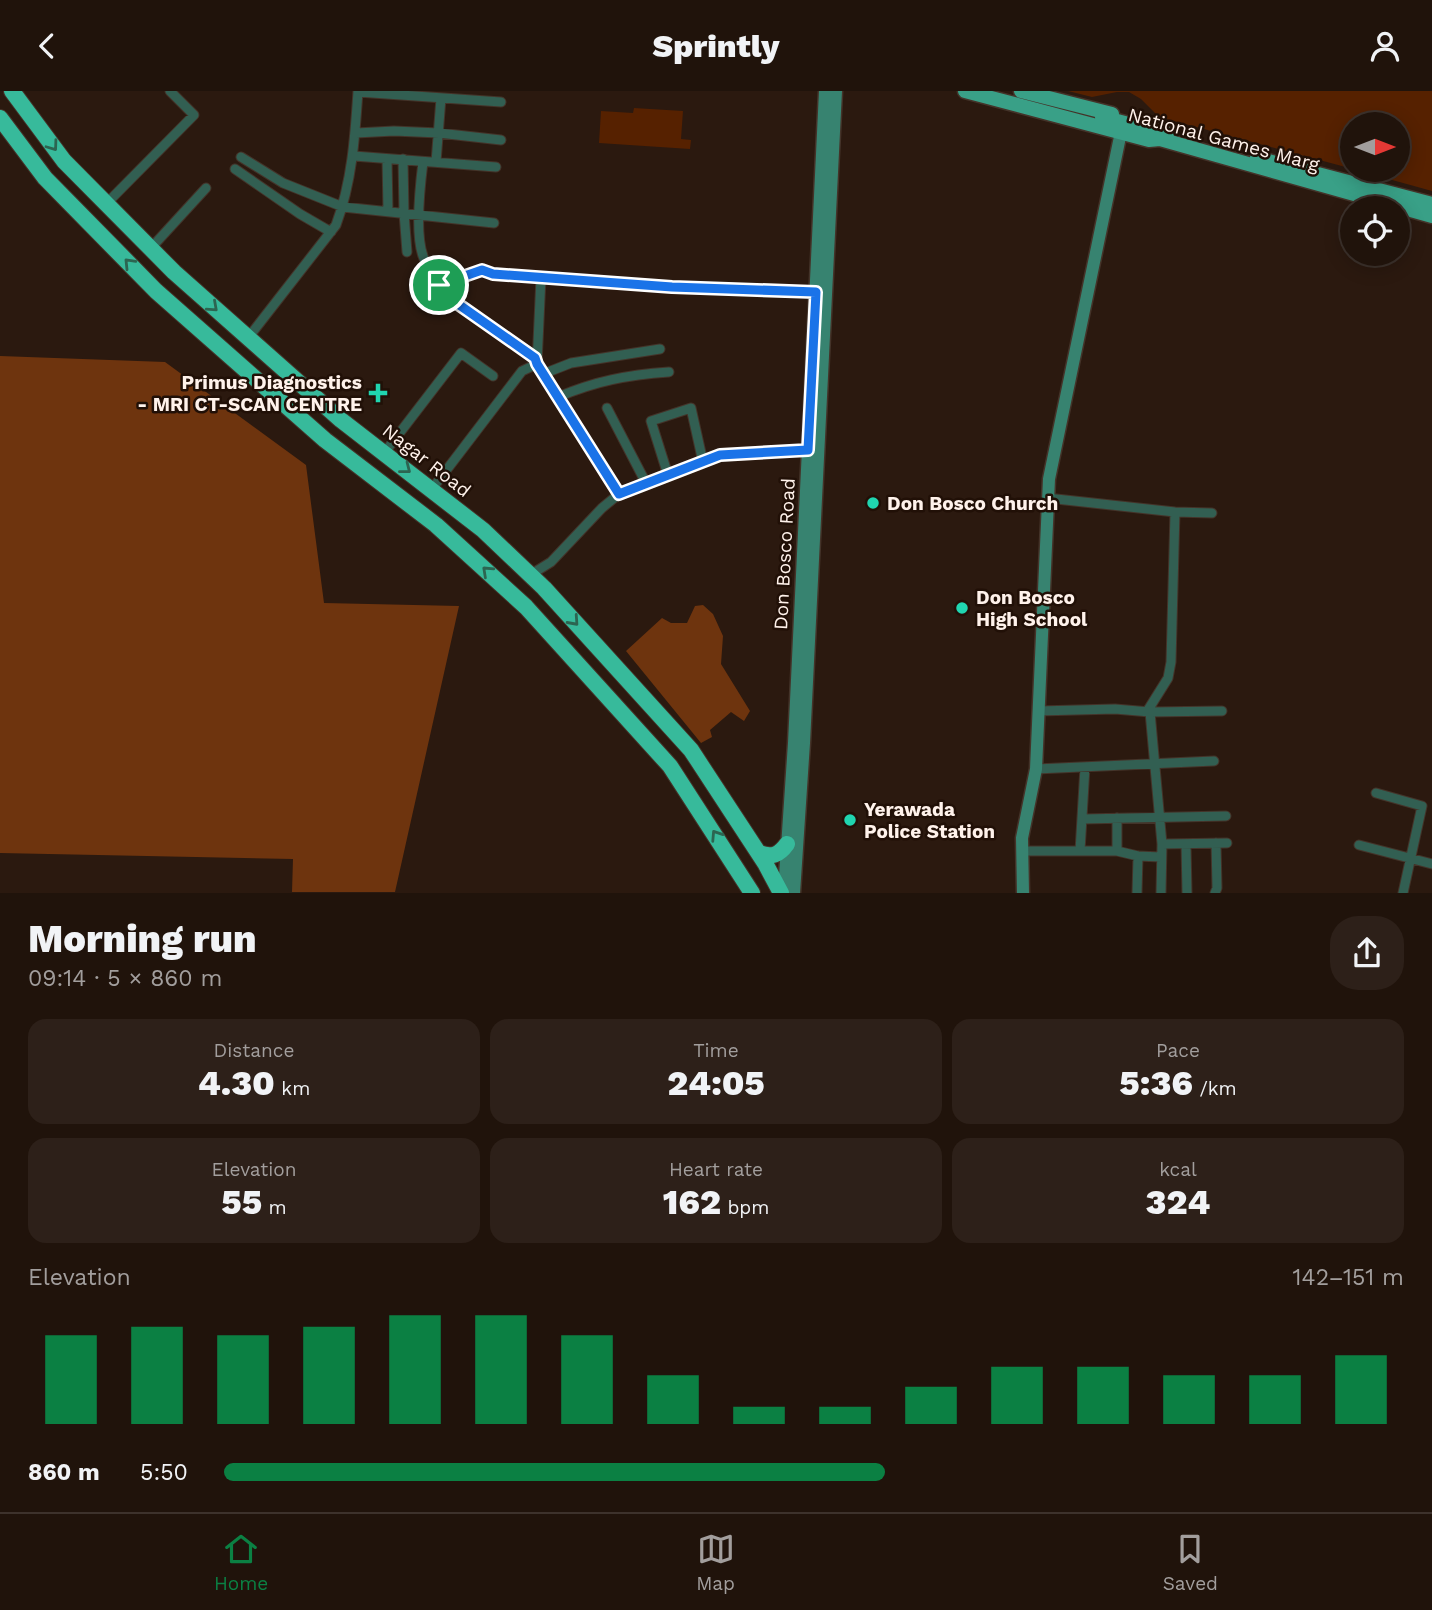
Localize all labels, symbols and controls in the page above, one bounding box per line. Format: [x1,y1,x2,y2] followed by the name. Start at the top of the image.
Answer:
[28,27,66,65] icon: back
[652,27,780,65] text: Sprintly
[1366,27,1404,65] icon: person
[1126,103,1323,176] street label: National Games Marg
[1340,112,1410,182] north arrow
[1340,112,1410,266] map controls
[45,138,57,151] one-way arrow
[1340,196,1410,266] button: locate
[409,255,469,315] pin
[125,259,138,272] one-way arrow
[420,266,458,304] icon: arrive
[205,299,218,311] one-way arrow
[137,371,362,416] place label: Primus Diagnostics - MRI CT-SCAN CENTRE
[368,383,388,403] marker: Primus Diagnostics - MRI CT-SCAN CENTRE
[378,419,475,502] street label: Nagar Road
[398,460,411,473] one-way arrow
[769,477,800,631] street label: Don Bosco Road
[887,492,1058,515] place label: Don Bosco Church
[865,495,881,511] marker: Don Bosco Church
[483,566,496,579] one-way arrow
[976,586,1088,631] place label: Don Bosco High School
[954,600,970,616] marker: Don Bosco High School
[566,613,578,626] one-way arrow
[864,798,995,843] place label: Yerawada Police Station
[842,812,858,828] marker: Yerawada Police Station
[711,829,724,842] one-way arrow
[1330,916,1404,990] button: share
[28,917,257,961] text: Morning run
[28,965,222,992] text: 09:14 · 5 × 860 m
[214,1039,294,1062] text: Distance
[693,1039,739,1062] text: Time
[1156,1039,1200,1062] text: Pace
[198,1062,275,1104] text: 4.30
[667,1062,765,1104] text: 24:05
[1119,1062,1193,1104] text: 5:36
[275,1077,310,1100] text: km
[1193,1077,1237,1100] text: /km
[212,1158,296,1181] text: Elevation
[669,1158,763,1181] text: Heart rate
[1159,1158,1197,1181] text: kcal
[221,1181,262,1223] text: 55
[663,1181,721,1223] text: 162
[1146,1181,1210,1223] text: 324
[262,1196,287,1219] text: m
[721,1196,769,1219] text: bpm
[28,1264,131,1291] text: Elevation
[1293,1264,1404,1291] text: 142–151 m
[28,1459,100,1486] text: 860 m
[140,1459,188,1486] text: 5:50
[214,1530,268,1595] tab: Home
[696,1530,735,1595] tab: Map
[1163,1530,1218,1595] tab: Saved

